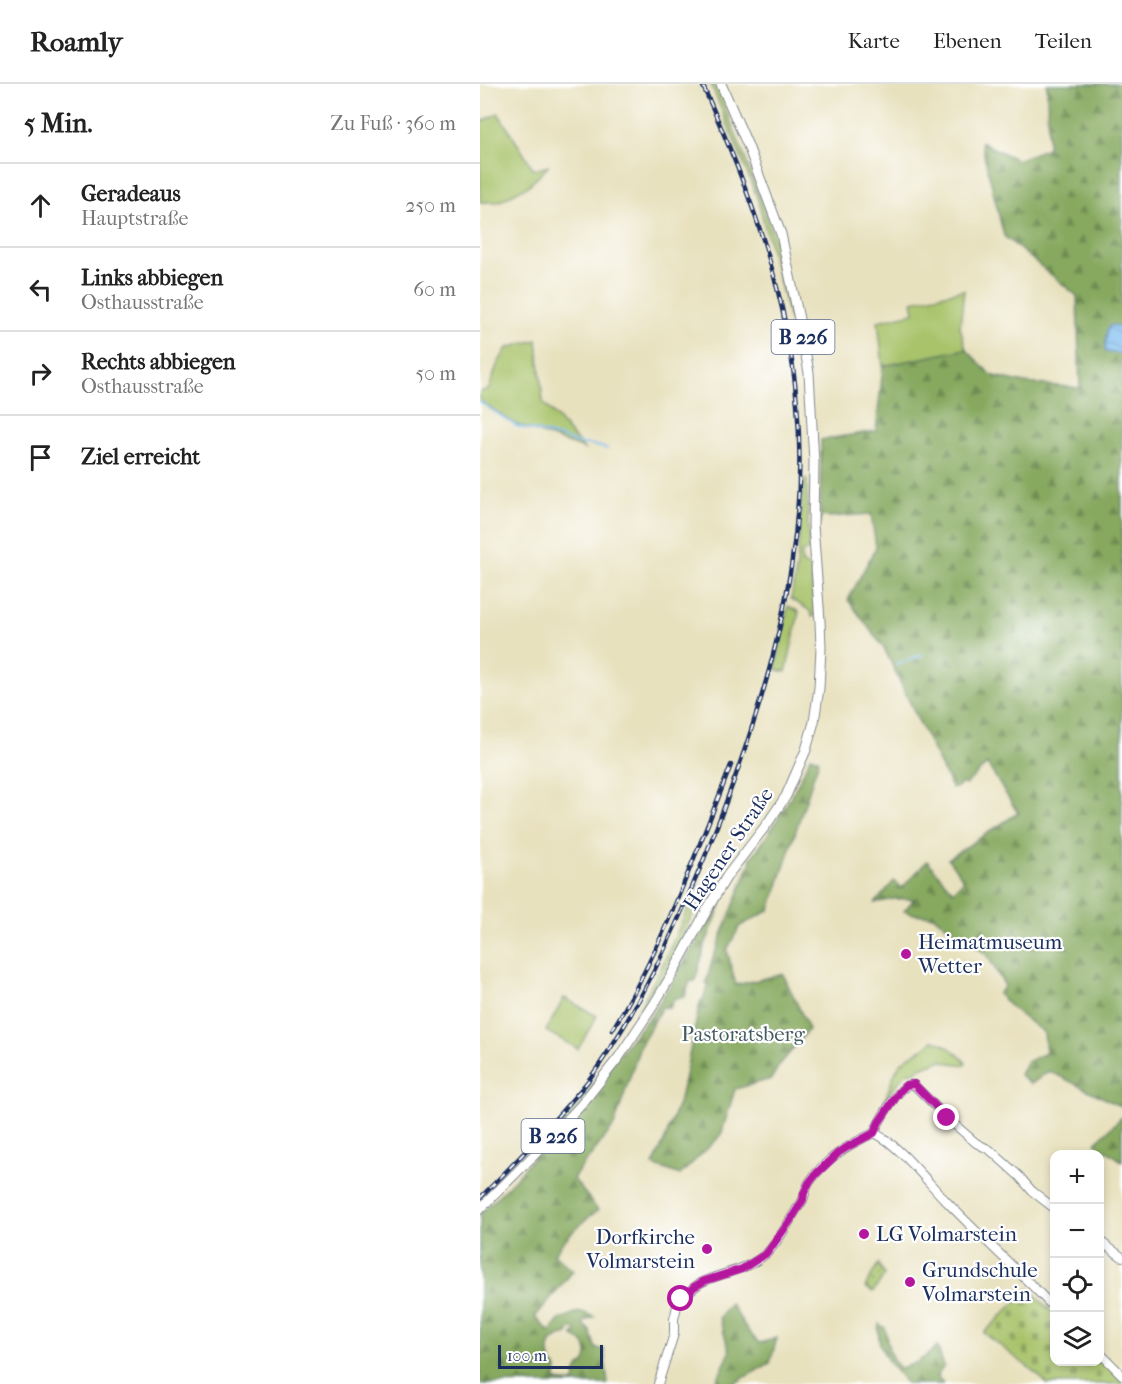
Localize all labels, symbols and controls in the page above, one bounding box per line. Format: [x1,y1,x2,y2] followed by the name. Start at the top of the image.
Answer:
[30,25,122,58] text: Roamly
[848,29,900,53] text: Karte
[933,29,1002,53] text: Ebenen
[1035,29,1092,53] text: Teilen
[24,108,92,139] text: 5 Min.
[330,112,456,135] text: Zu Fuß · 360 m
[81,181,181,207] text: Geradeaus
[24,189,57,222] icon: ahead
[405,194,456,217] text: 250 m
[81,207,188,230] text: Hauptstraße
[81,265,223,291] text: Links abbiegen
[24,273,57,306] icon: left
[413,278,456,301] text: 60 m
[81,291,204,314] text: Osthausstraße
[772,320,834,354] road number: B 226
[81,349,236,375] text: Rechts abbiegen
[24,357,57,390] icon: right
[415,362,456,385] text: 50 m
[81,375,204,398] text: Osthausstraße
[24,441,57,474] icon: arrive
[81,444,200,470] text: Ziel erreicht
[678,783,778,915] street label: Hagener Straße
[917,930,1063,978] place label: Heimatmuseum Wetter
[899,947,913,961] marker: Heimatmuseum Wetter
[681,1022,805,1046] park label: Pastoratsberg
[933,1104,959,1130] route end
[522,1119,584,1153] road number: B 226
[1050,1150,1104,1366] map controls
[1050,1150,1104,1204] button: +
[1050,1204,1104,1258] button: −
[876,1222,1017,1246] place label: LG Volmarstein
[585,1225,695,1273] place label: Dorfkirche Volmarstein
[857,1227,871,1241] marker: LG Volmarstein
[700,1242,714,1256] marker: Dorfkirche Volmarstein
[921,1258,1038,1306] place label: Grundschule Volmarstein
[1050,1258,1104,1312] button: locate
[903,1275,917,1289] marker: Grundschule Volmarstein
[667,1285,693,1311] route start
[1050,1312,1104,1366] button: layers
[498,1342,603,1370] scale bar
[507,1346,547,1365] text: 100 m

